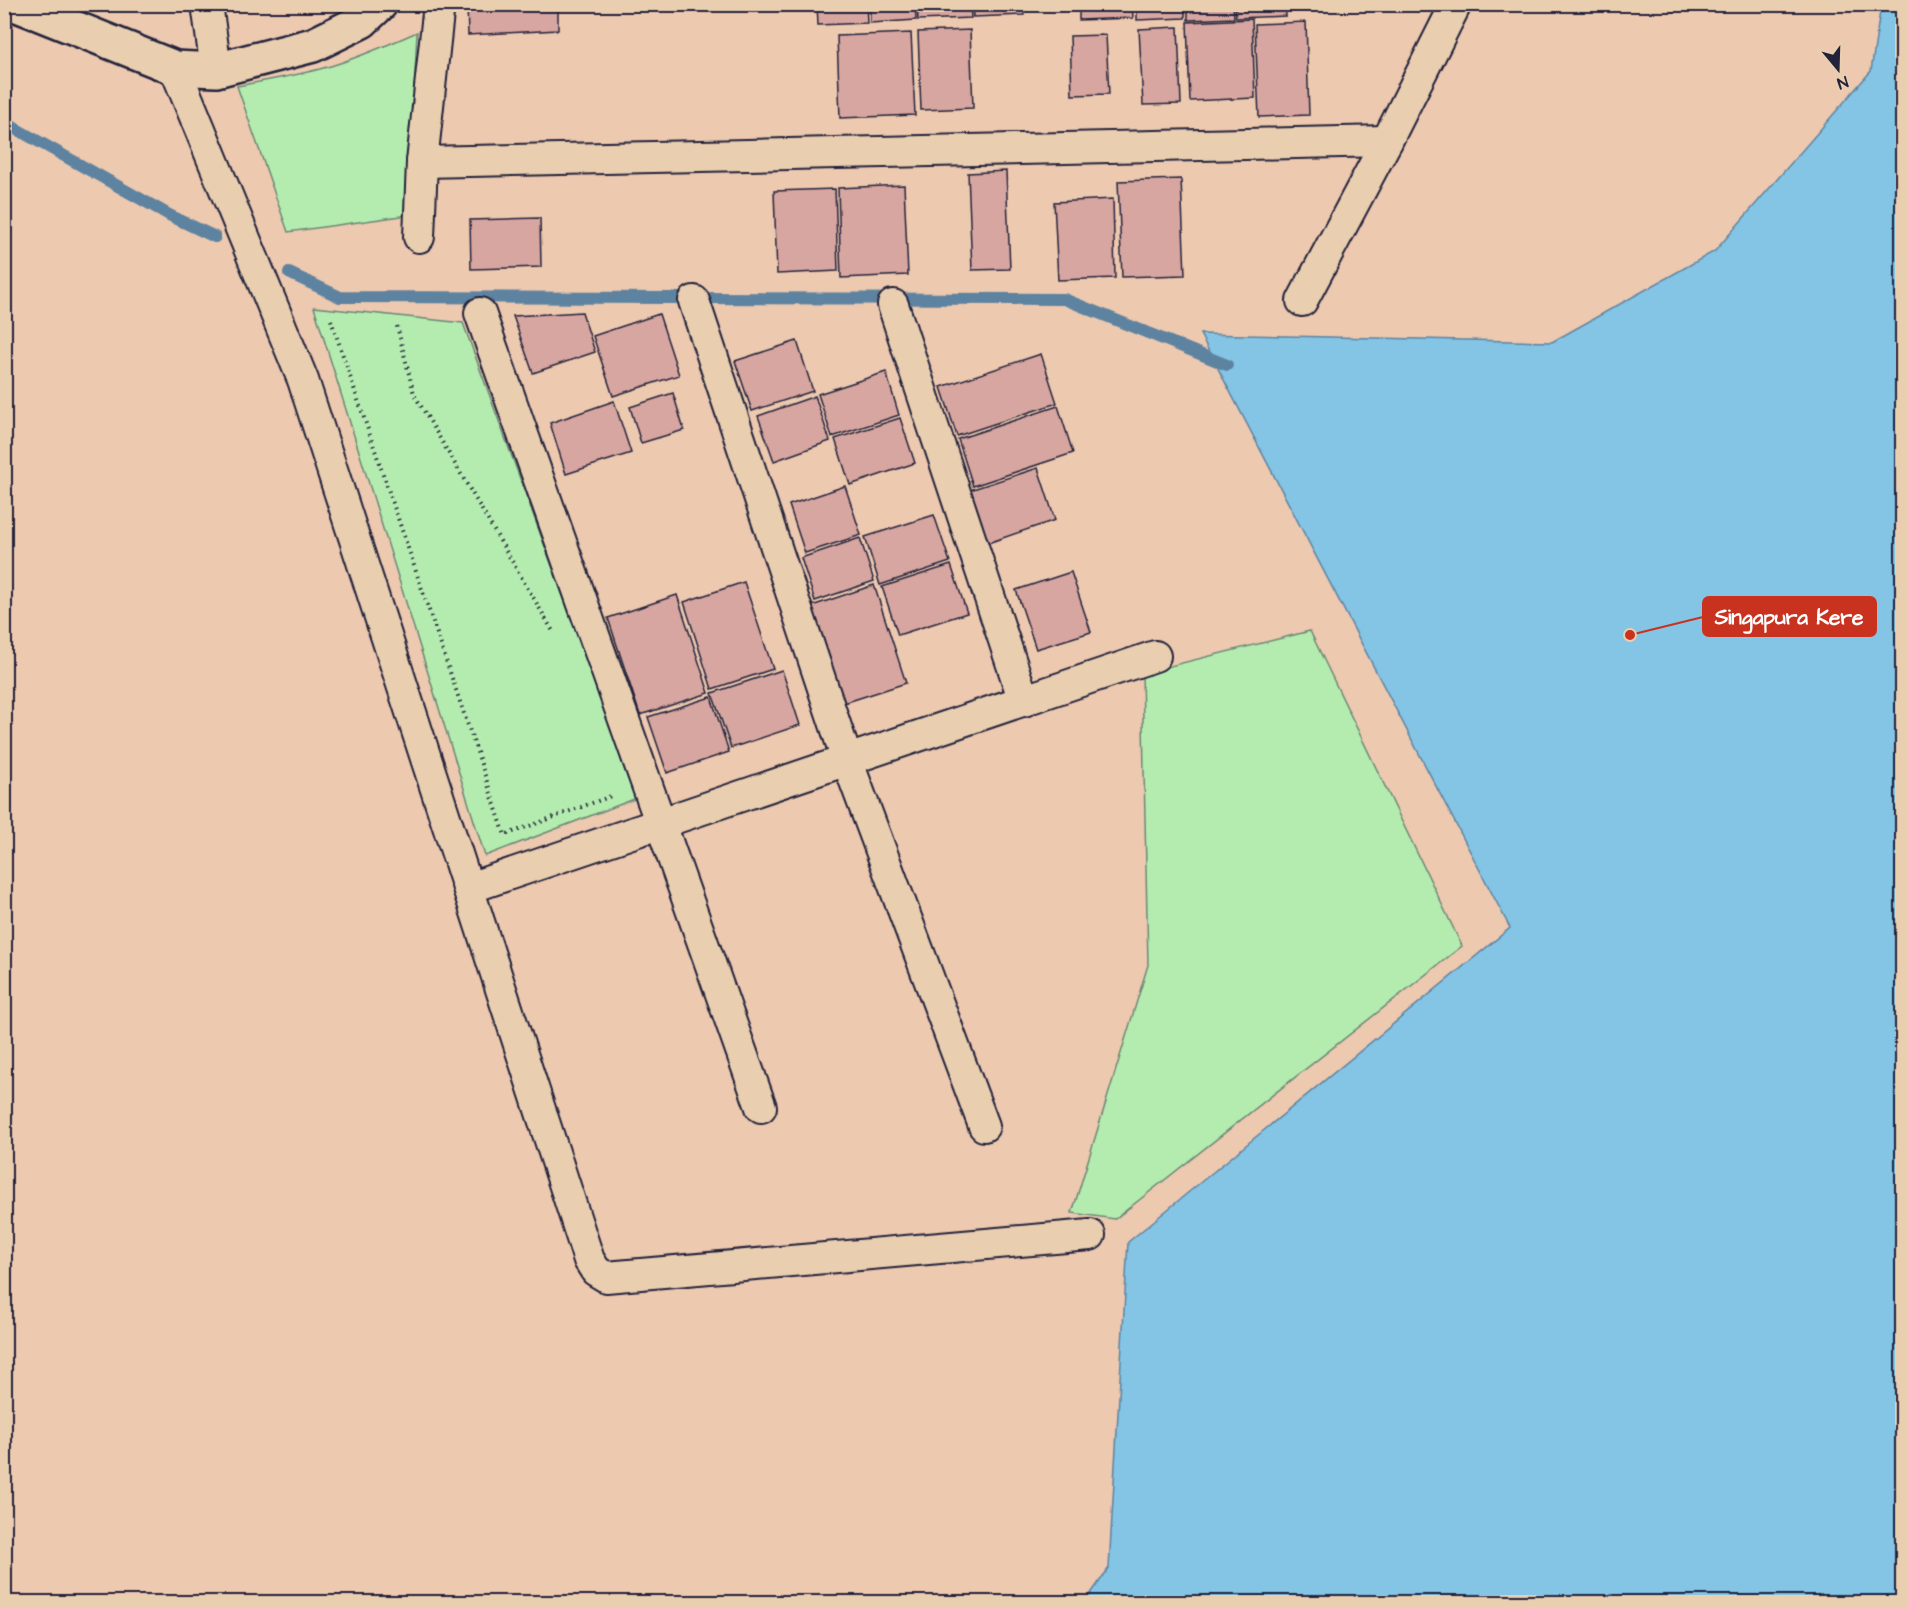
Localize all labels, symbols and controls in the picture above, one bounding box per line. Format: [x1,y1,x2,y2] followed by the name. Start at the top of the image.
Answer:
[1808,39,1868,99] north arrow
[1834,70,1851,94] text: N
[1703,597,1876,636] callout: Singapura Kere
[1714,603,1864,634] text: Singapura Kere

